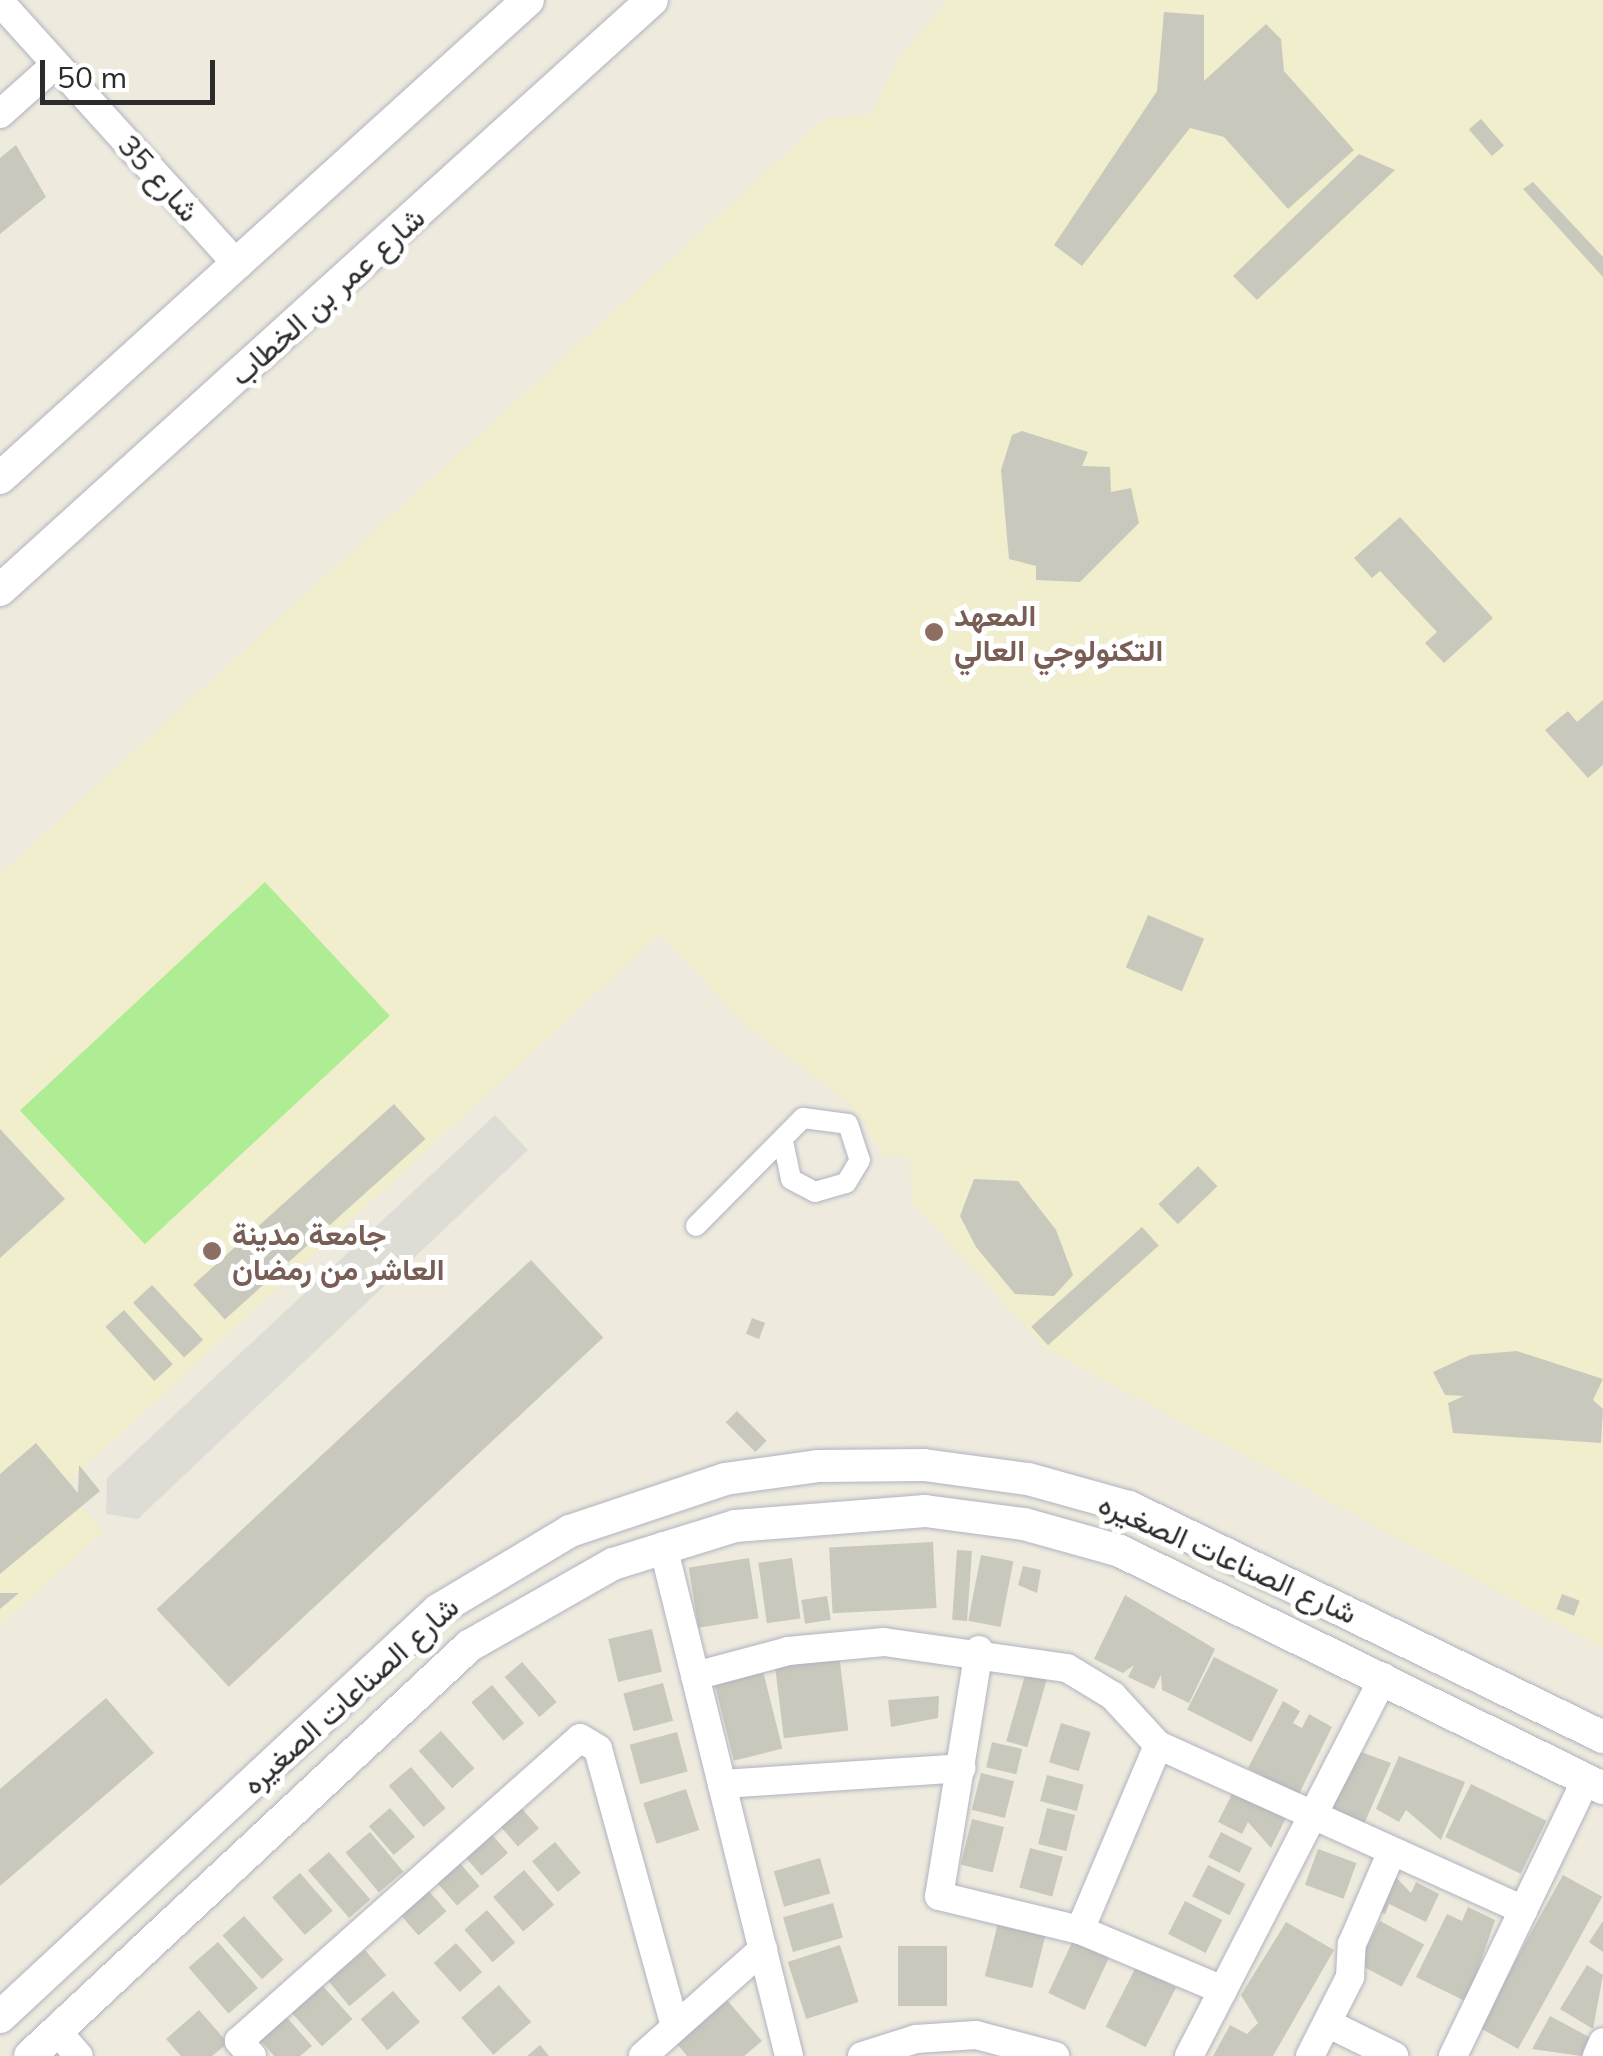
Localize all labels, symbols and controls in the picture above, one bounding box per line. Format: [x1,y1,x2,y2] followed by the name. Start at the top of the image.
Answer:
[45,40,220,102] scale bar
[57,58,127,96] text: 50 m
[111,127,207,229] street label: شارع 35
[222,199,432,393] street label: شارع عمر بن الخطاب
[954,597,1163,668] place label: المعهد التكنولوجي العالي
[923,621,945,643] marker: المعهد التكنولوجي العالي
[232,1216,444,1286] place label: جامعة مدينة العاشر من رمضان
[201,1240,223,1262] marker: جامعة مدينة العاشر من رمضان
[1093,1485,1363,1631] street label: شارع الصناعات الصغيره
[234,1588,466,1802] street label: شارع الصناعات الصغيره

